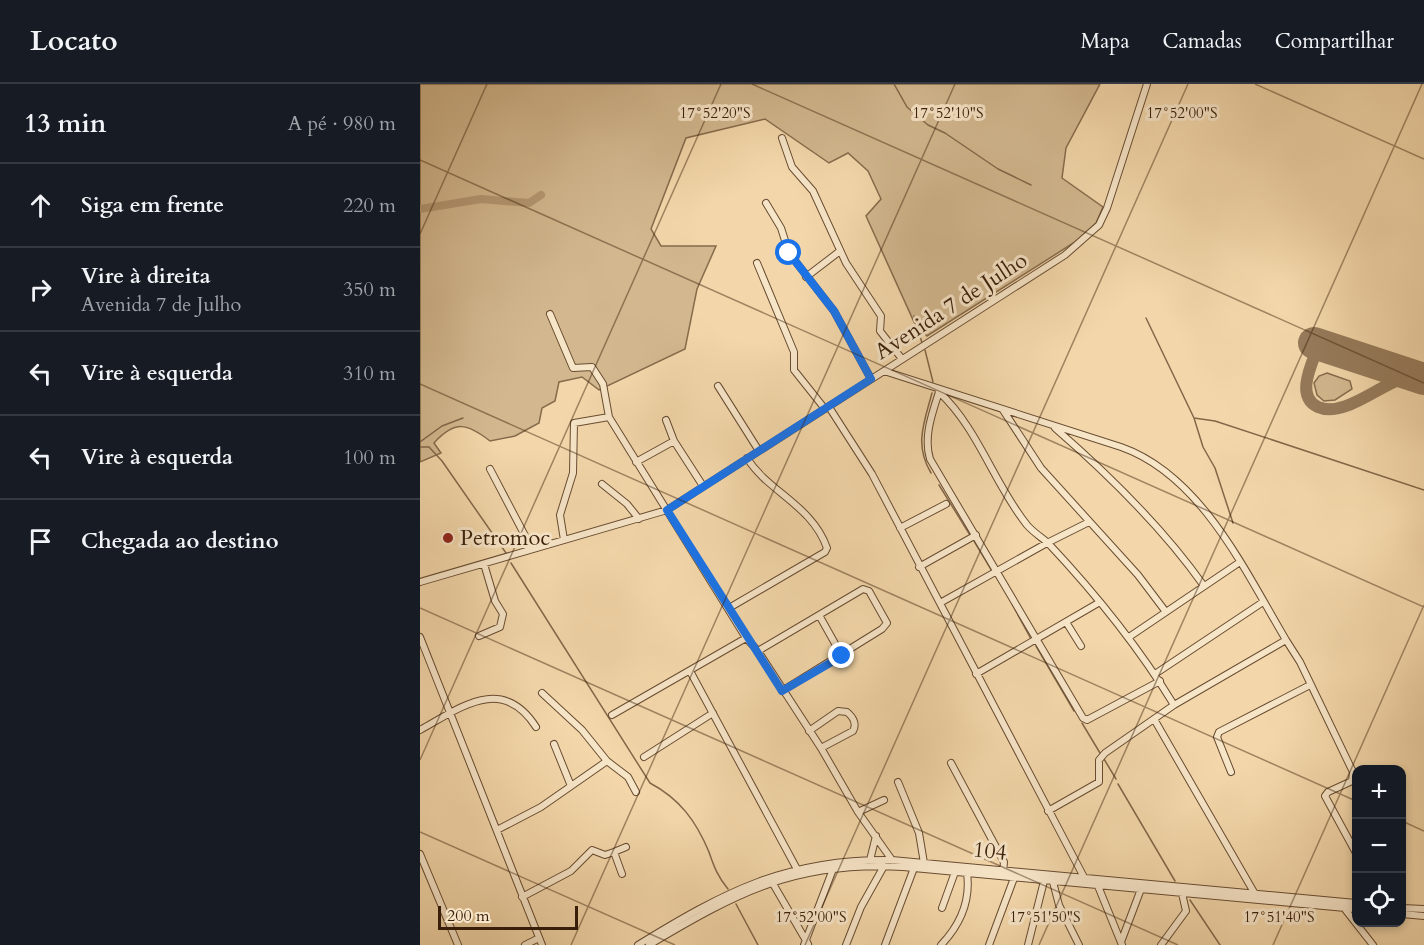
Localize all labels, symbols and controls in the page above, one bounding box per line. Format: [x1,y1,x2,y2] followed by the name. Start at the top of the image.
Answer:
[30,22,118,60] text: Locato
[1080,27,1130,56] text: Mapa
[1163,27,1242,56] text: Camadas
[1275,27,1394,56] text: Compartilhar
[680,103,750,123] text: 17°52'20"S
[913,103,983,123] text: 17°52'10"S
[1147,103,1217,123] text: 17°52'00"S
[24,106,107,141] text: 13 min
[288,110,396,137] text: A pé · 980 m
[24,189,57,222] icon: ahead
[81,190,224,220] text: Siga em frente
[343,192,396,219] text: 220 m
[775,239,801,265] route start
[869,245,1033,367] street label: Avenida 7 de Julho
[81,261,211,291] text: Vire à direita
[24,273,57,306] icon: right
[343,276,396,303] text: 350 m
[81,291,241,318] text: Avenida 7 de Julho
[24,357,57,390] icon: left
[81,358,233,388] text: Vire à esquerda
[343,360,396,387] text: 310 m
[24,441,57,474] icon: left
[81,442,233,472] text: Vire à esquerda
[343,444,396,471] text: 100 m
[460,523,550,553] place label: Petromoc
[24,525,57,558] icon: arrive
[81,526,279,556] text: Chegada ao destino
[441,531,455,545] marker: Petromoc
[828,642,854,668] route end
[1352,765,1406,927] map controls
[1352,765,1406,819] button: +
[1352,819,1406,873] button: −
[972,834,1008,868] street label: 104
[1352,873,1406,927] button: locate
[438,903,578,930] scale bar
[447,905,489,927] text: 200 m
[776,907,846,927] text: 17°52'00"S
[1010,907,1080,927] text: 17°51'50"S
[1244,907,1314,927] text: 17°51'40"S

